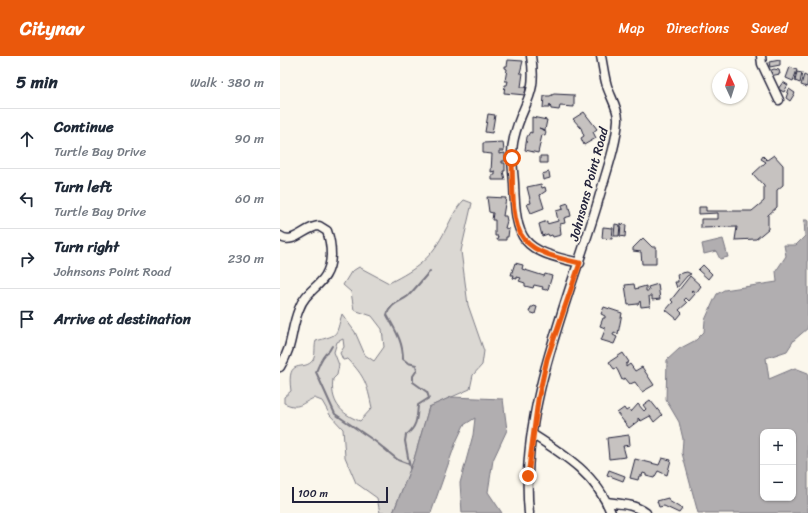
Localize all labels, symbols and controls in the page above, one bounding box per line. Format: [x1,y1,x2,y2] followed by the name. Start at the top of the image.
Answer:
[20,12,84,45] text: Citynav
[618,16,644,41] text: Map
[666,16,729,41] text: Directions
[751,16,788,41] text: Saved
[16,67,58,97] text: 5 min
[712,68,748,104] north arrow
[190,71,264,94] text: Walk · 380 m
[54,114,114,140] text: Continue
[562,124,615,244] street label: Johnsons Point Road
[234,127,264,150] text: 90 m
[16,128,38,150] icon: ahead
[54,140,146,163] text: Turtle Bay Drive
[503,149,521,167] route start
[54,174,112,200] text: Turn left
[235,187,264,210] text: 60 m
[16,188,38,210] icon: left
[54,200,146,223] text: Turtle Bay Drive
[54,234,119,260] text: Turn right
[228,247,264,270] text: 230 m
[16,248,38,270] icon: right
[54,260,171,283] text: Johnsons Point Road
[54,306,191,332] text: Arrive at destination
[16,308,38,330] icon: arrive
[760,429,796,501] map controls
[760,429,796,465] button: +
[760,465,796,501] button: −
[519,467,537,485] route end
[298,484,328,503] text: 100 m
[292,485,388,504] scale bar

